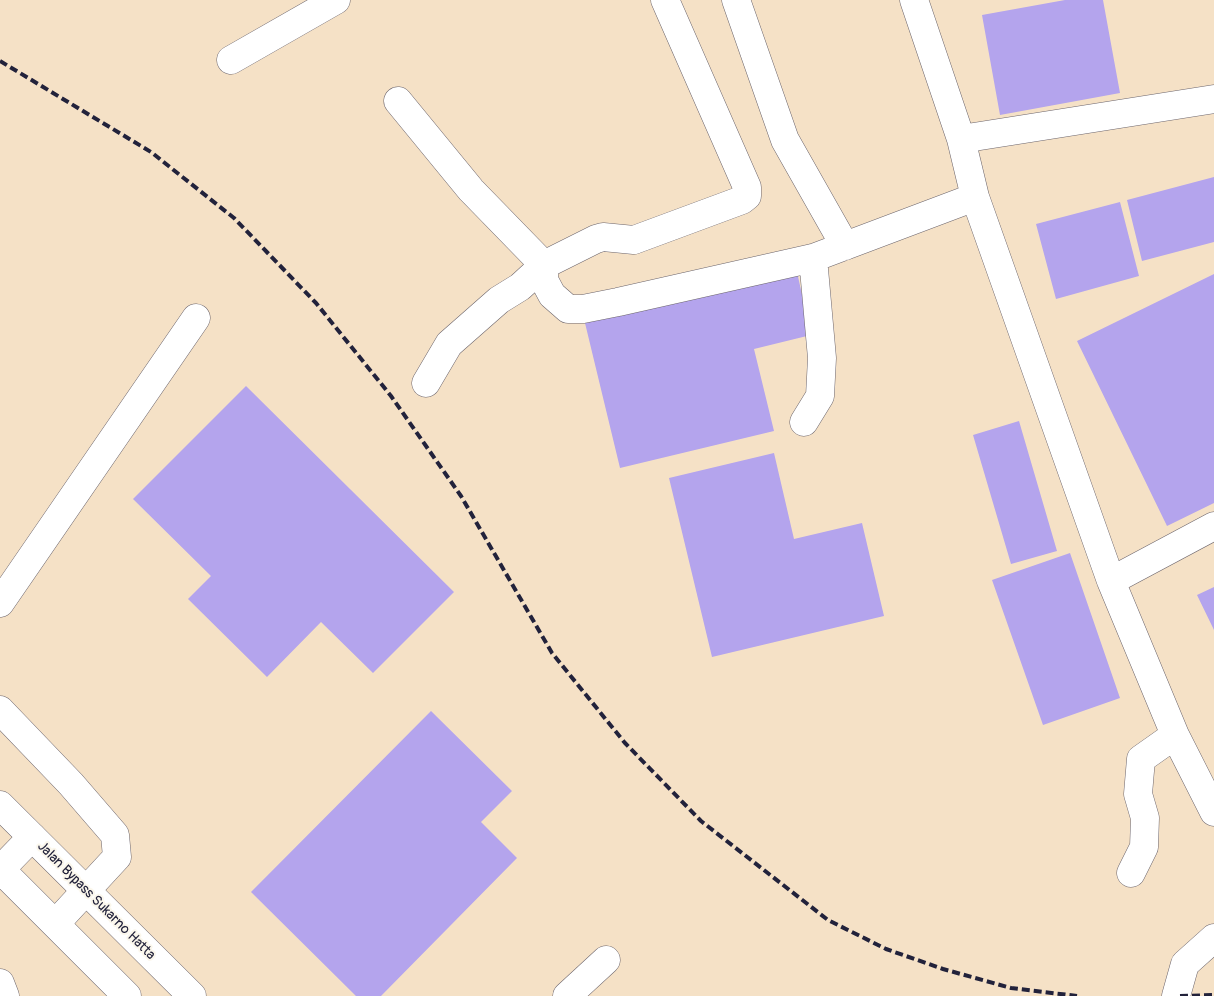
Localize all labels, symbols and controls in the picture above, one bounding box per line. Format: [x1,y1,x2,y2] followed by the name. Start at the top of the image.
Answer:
[33,838,159,964] street label: Jalan Bypass Sukarno Hatta

